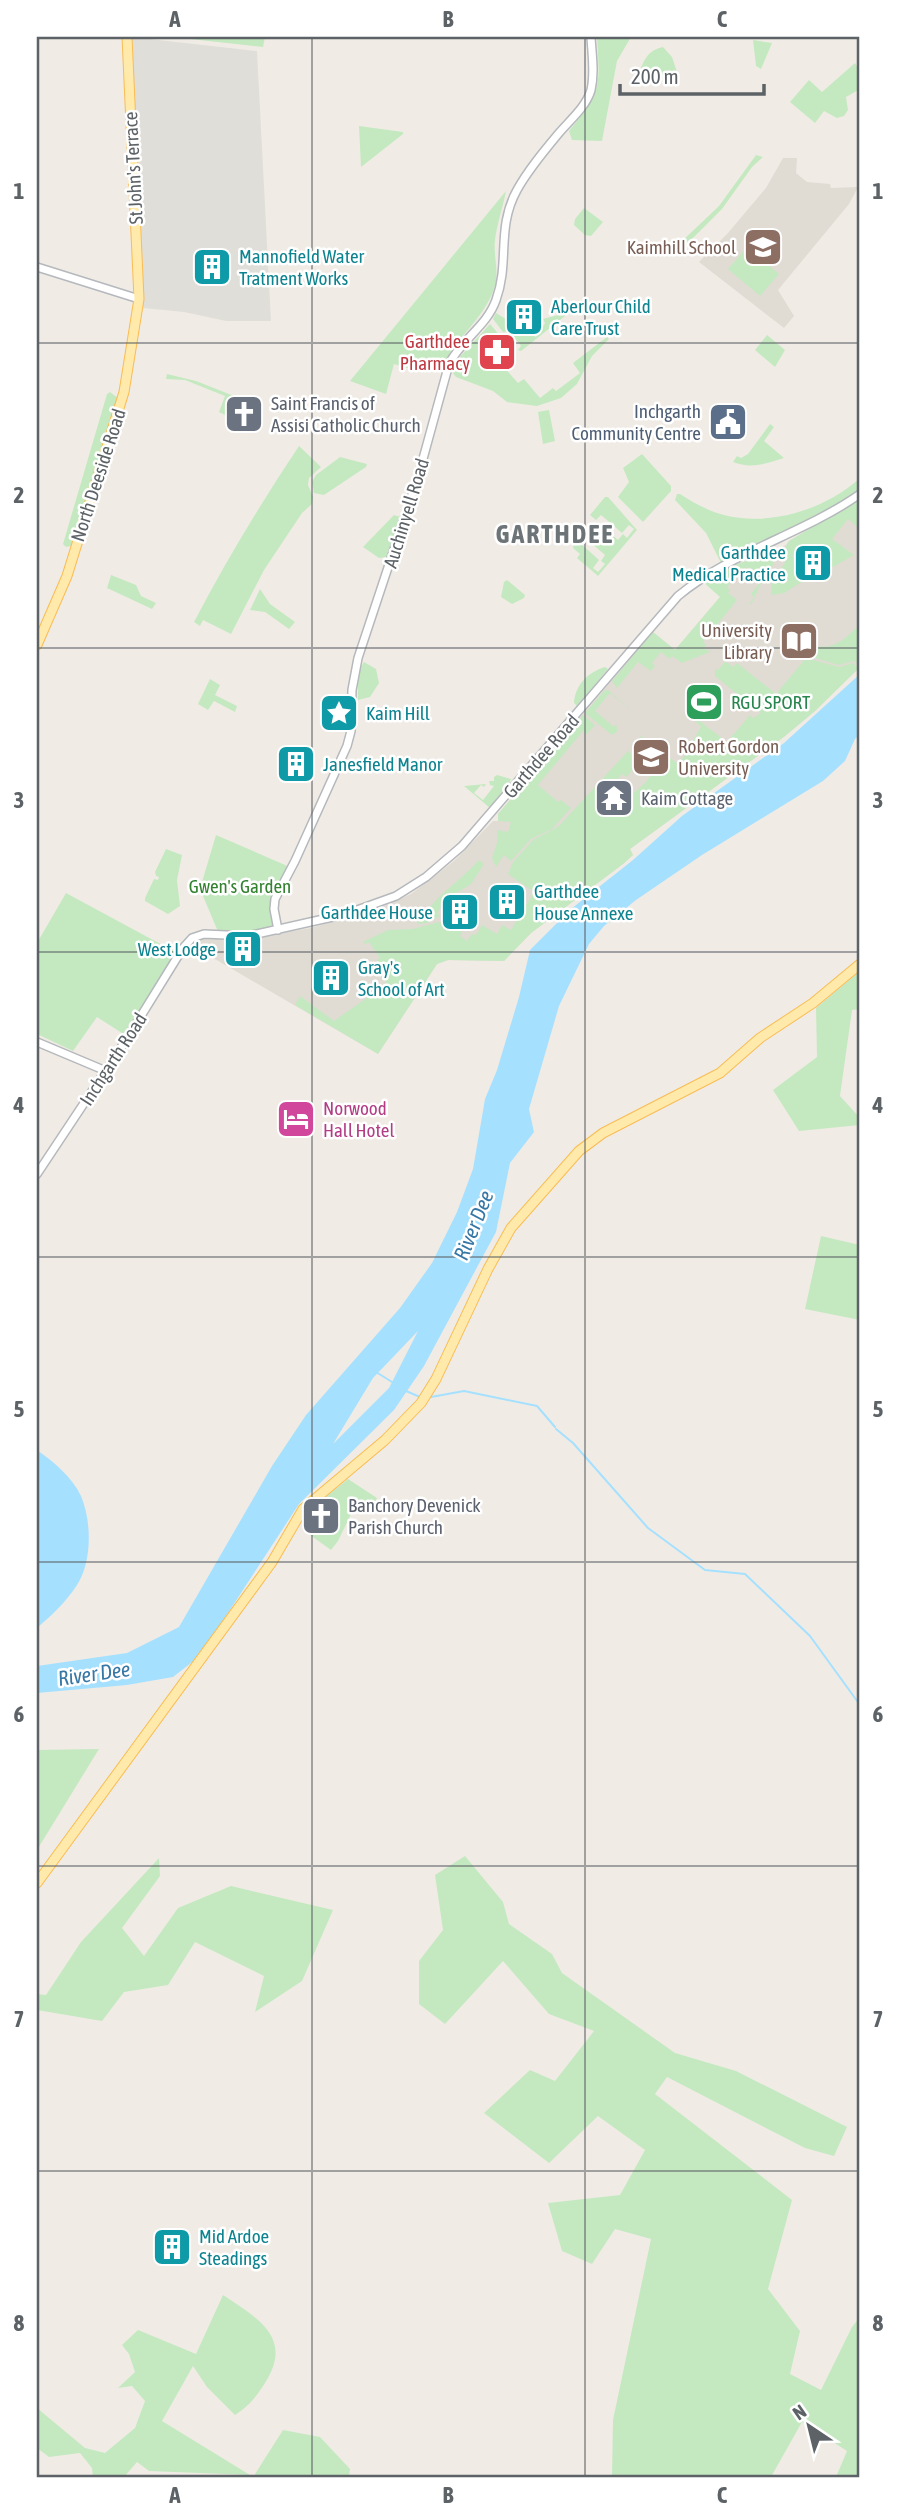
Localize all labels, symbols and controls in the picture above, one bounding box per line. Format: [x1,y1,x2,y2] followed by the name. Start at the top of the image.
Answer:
[168,6,181,32] text: A
[443,6,454,32] text: B
[717,6,728,32] text: C
[620,52,764,96] scale bar
[631,64,679,88] text: 200 m
[119,111,147,225] street label: St John's Terrace
[14,178,25,204] text: 1
[873,178,884,204] text: 1
[742,226,784,268] school or university icon: Kaimhill School
[627,236,736,258] place label: Kaimhill School
[239,245,365,289] place label: Mannofield Water Tratment Works
[191,246,233,288] building icon: Mannofield Water Tratment Works
[551,295,651,339] place label: Aberlour Child Care Trust
[503,296,545,338] building icon: Aberlour Child Care Trust
[400,330,470,374] place label: Garthdee Pharmacy
[476,331,518,373] pharmacy icon: Garthdee Pharmacy
[271,392,421,436] place label: Saint Francis of Assisi Catholic Church
[223,393,265,435] church icon: Saint Francis of Assisi Catholic Church
[571,400,701,444] place label: Inchgarth Community Centre
[707,401,749,443] public building icon: Inchgarth Community Centre
[66,406,130,544] street label: North Deeside Road
[379,455,433,571] street label: Auchinyell Road
[14,482,24,508] text: 2
[873,482,883,508] text: 2
[496,519,614,549] district label: GARTHDEE
[672,541,786,585] place label: Garthdee Medical Practice
[792,542,834,584] building icon: Garthdee Medical Practice
[701,619,772,663] place label: University Library
[778,620,820,662] library icon: University Library
[683,681,725,723] sports icon: RGU SPORT
[731,691,811,713] place label: RGU SPORT
[318,692,360,734] place icon: Kaim Hill
[366,702,430,724] place label: Kaim Hill
[499,710,583,802] street label: Garthdee Road
[678,735,779,779] place label: Robert Gordon University
[630,736,672,778] school or university icon: Robert Gordon University
[275,743,317,785] building icon: Janesfield Manor
[323,753,443,775] place label: Janesfield Manor
[593,777,635,819] temple icon: Kaim Cottage
[14,787,24,813] text: 3
[641,787,733,809] place label: Kaim Cottage
[873,787,883,813] text: 3
[189,875,291,897] park label: Gwen's Garden
[534,880,633,924] place label: Garthdee House Annexe
[486,881,528,923] building icon: Garthdee House Annexe
[439,891,481,933] building icon: Garthdee House
[321,901,433,923] place label: Garthdee House
[222,928,264,970] building icon: West Lodge
[138,938,216,960] place label: West Lodge
[358,956,445,1000] place label: Gray's School of Art
[310,957,352,999] building icon: Gray's School of Art
[75,1009,151,1109] street label: Inchgarth Road
[13,1092,25,1118] text: 4
[872,1092,884,1118] text: 4
[323,1097,394,1141] place label: Norwood Hall Hotel
[275,1098,317,1140] hotel icon: Norwood Hall Hotel
[448,1187,498,1263] water label: River Dee
[14,1396,25,1422] text: 5
[873,1396,884,1422] text: 5
[348,1494,481,1538] place label: Banchory Devenick Parish Church
[300,1495,342,1537] church icon: Banchory Devenick Parish Church
[56,1656,132,1690] water label: River Dee
[14,1701,25,1727] text: 6
[873,1701,884,1727] text: 6
[14,2006,24,2032] text: 7
[873,2006,883,2032] text: 7
[199,2225,269,2269] place label: Mid Ardoe Steadings
[151,2226,193,2268] building icon: Mid Ardoe Steadings
[14,2310,25,2336] text: 8
[873,2310,884,2336] text: 8
[774,2392,844,2462] north arrow
[788,2400,810,2424] text: N
[168,2482,181,2508] text: A
[443,2482,454,2508] text: B
[717,2482,728,2508] text: C

